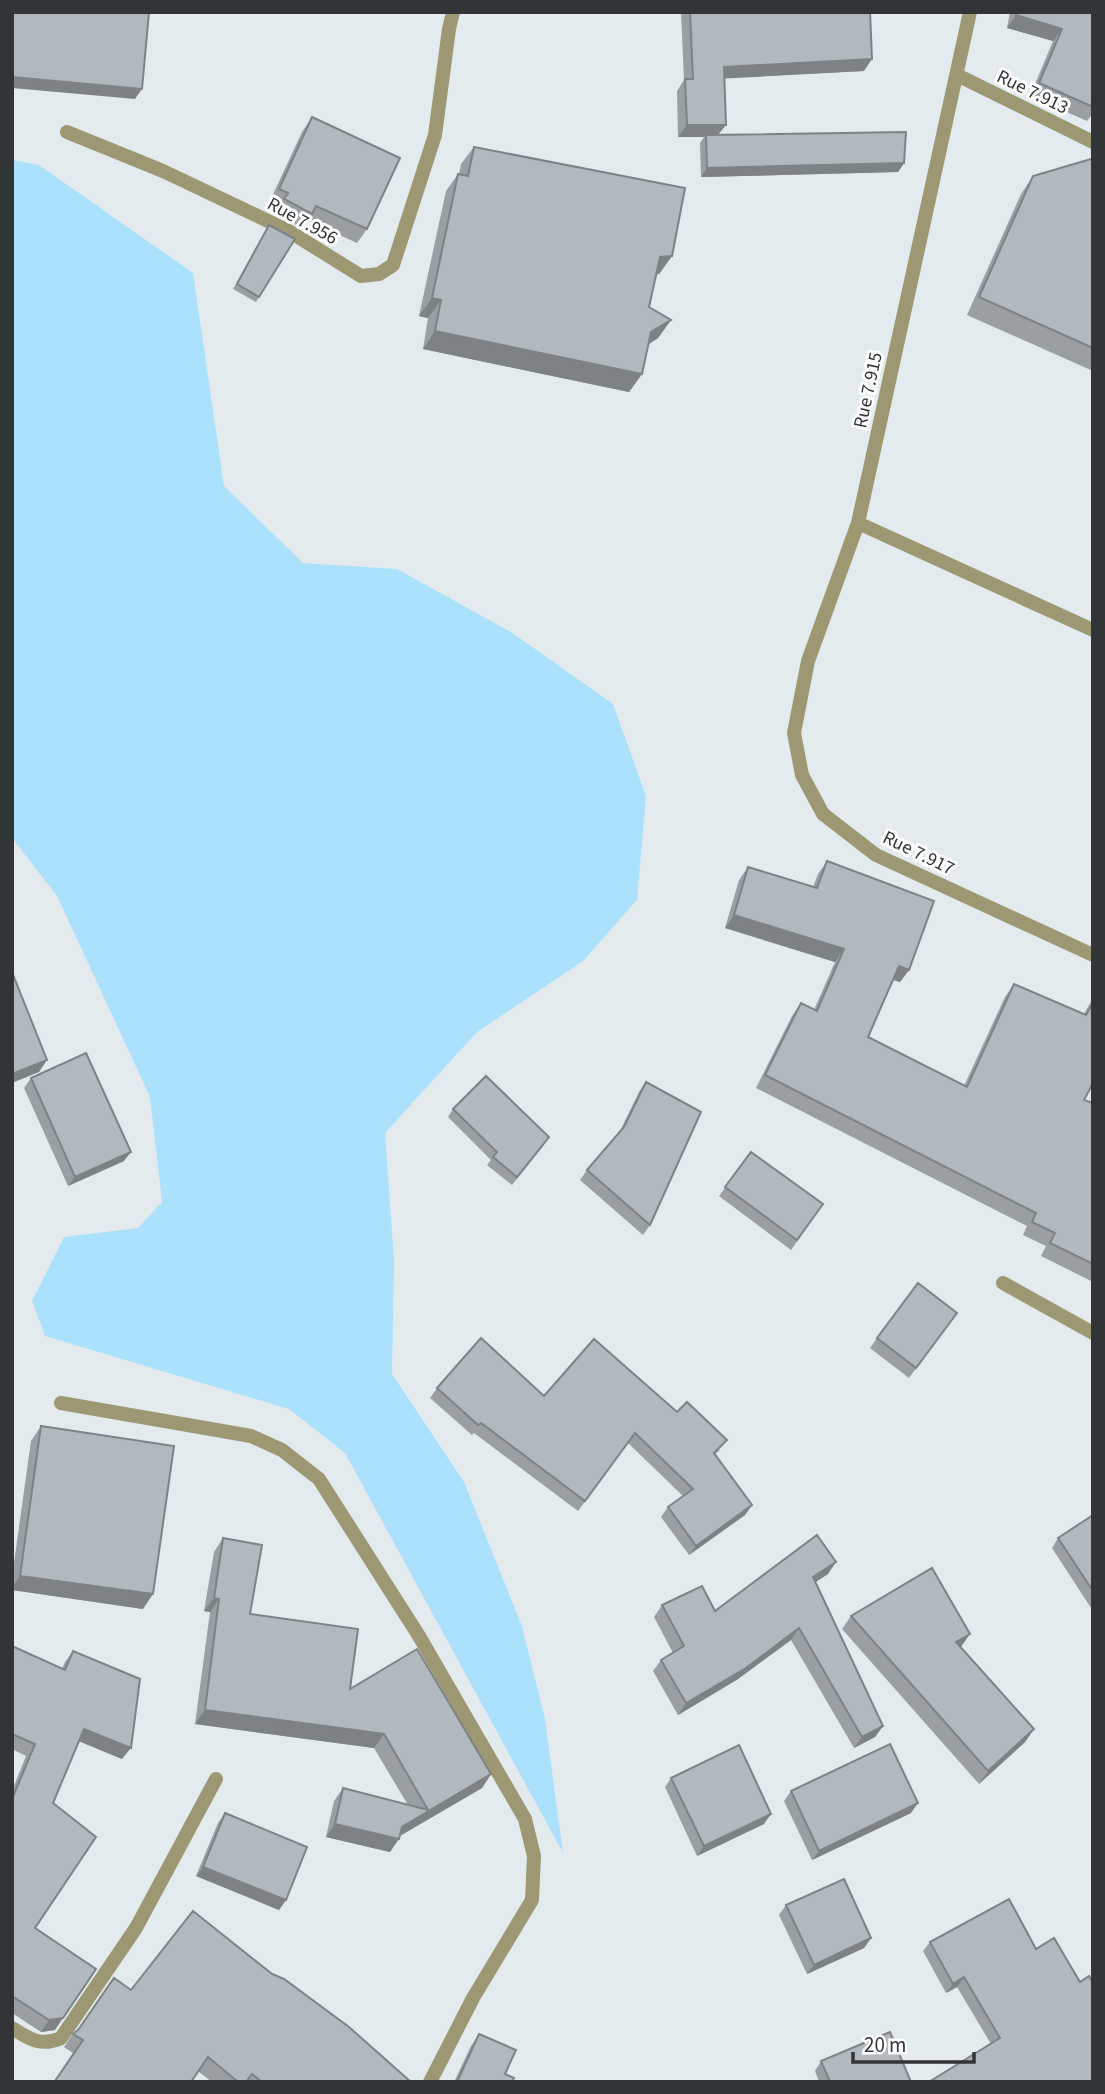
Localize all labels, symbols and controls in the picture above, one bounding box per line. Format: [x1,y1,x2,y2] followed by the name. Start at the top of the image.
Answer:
[992,63,1073,121] street label: Rue 7.913
[262,191,342,252] street label: Rue 7.956
[847,350,890,431] street label: Rue 7.915
[878,824,959,882] street label: Rue 7.917
[853,2021,974,2064] scale bar
[864,2030,906,2060] text: 20 m

